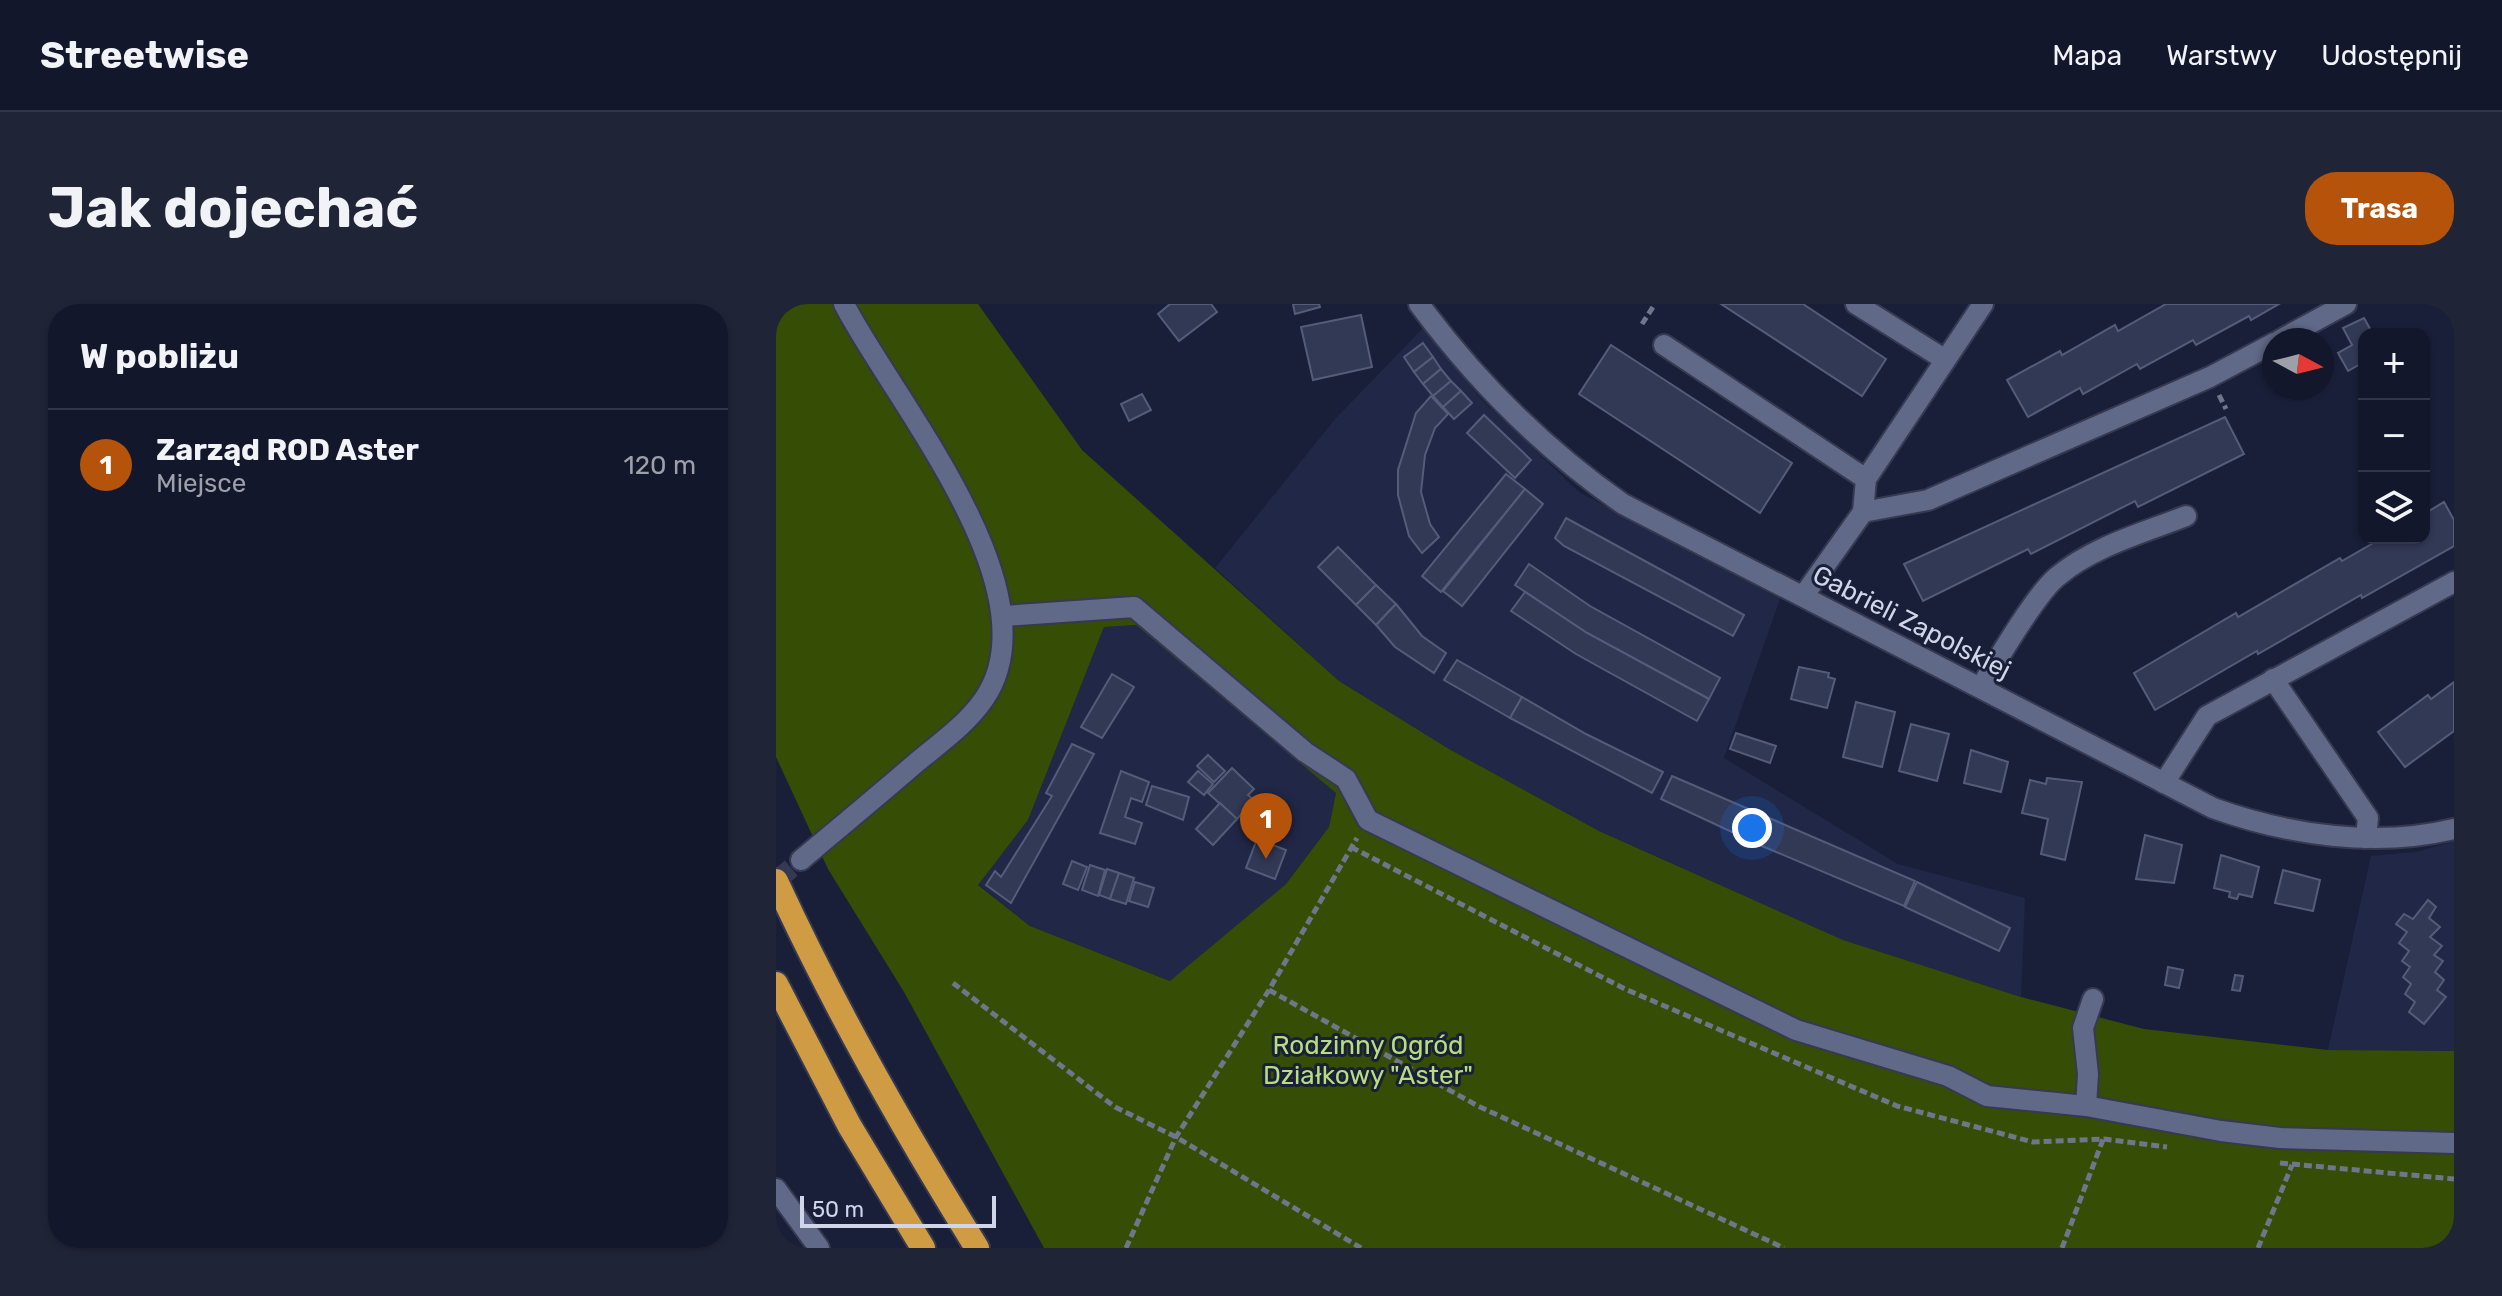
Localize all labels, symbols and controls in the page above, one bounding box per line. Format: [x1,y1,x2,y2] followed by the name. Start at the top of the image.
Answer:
[40,32,249,78] text: Streetwise
[2052,39,2122,72] text: Mapa
[2166,39,2277,72] text: Warstwy
[2321,39,2462,72] text: Udostępnij
[2305,172,2454,245] button: Trasa
[48,175,418,241] text: Jak dojechać
[2262,328,2334,400] north arrow
[2358,328,2430,544] map controls
[2358,328,2430,400] button: +
[80,336,239,377] text: W pobliżu
[2358,400,2430,472] button: −
[156,432,419,468] text: Zarząd ROD Aster
[100,450,112,481] text: 1
[624,450,696,481] text: 120 m
[156,468,246,499] text: Miejsce
[2358,472,2430,544] button: layers
[1808,559,2016,686] street label: Gabrieli Zapolskiej
[1240,793,1292,859] pin: 1
[1732,808,1772,848] your location
[1263,1030,1473,1091] park label: Rodzinny Ogród Działkowy "Aster"
[800,1192,996,1228] scale bar
[812,1196,864,1223] text: 50 m

